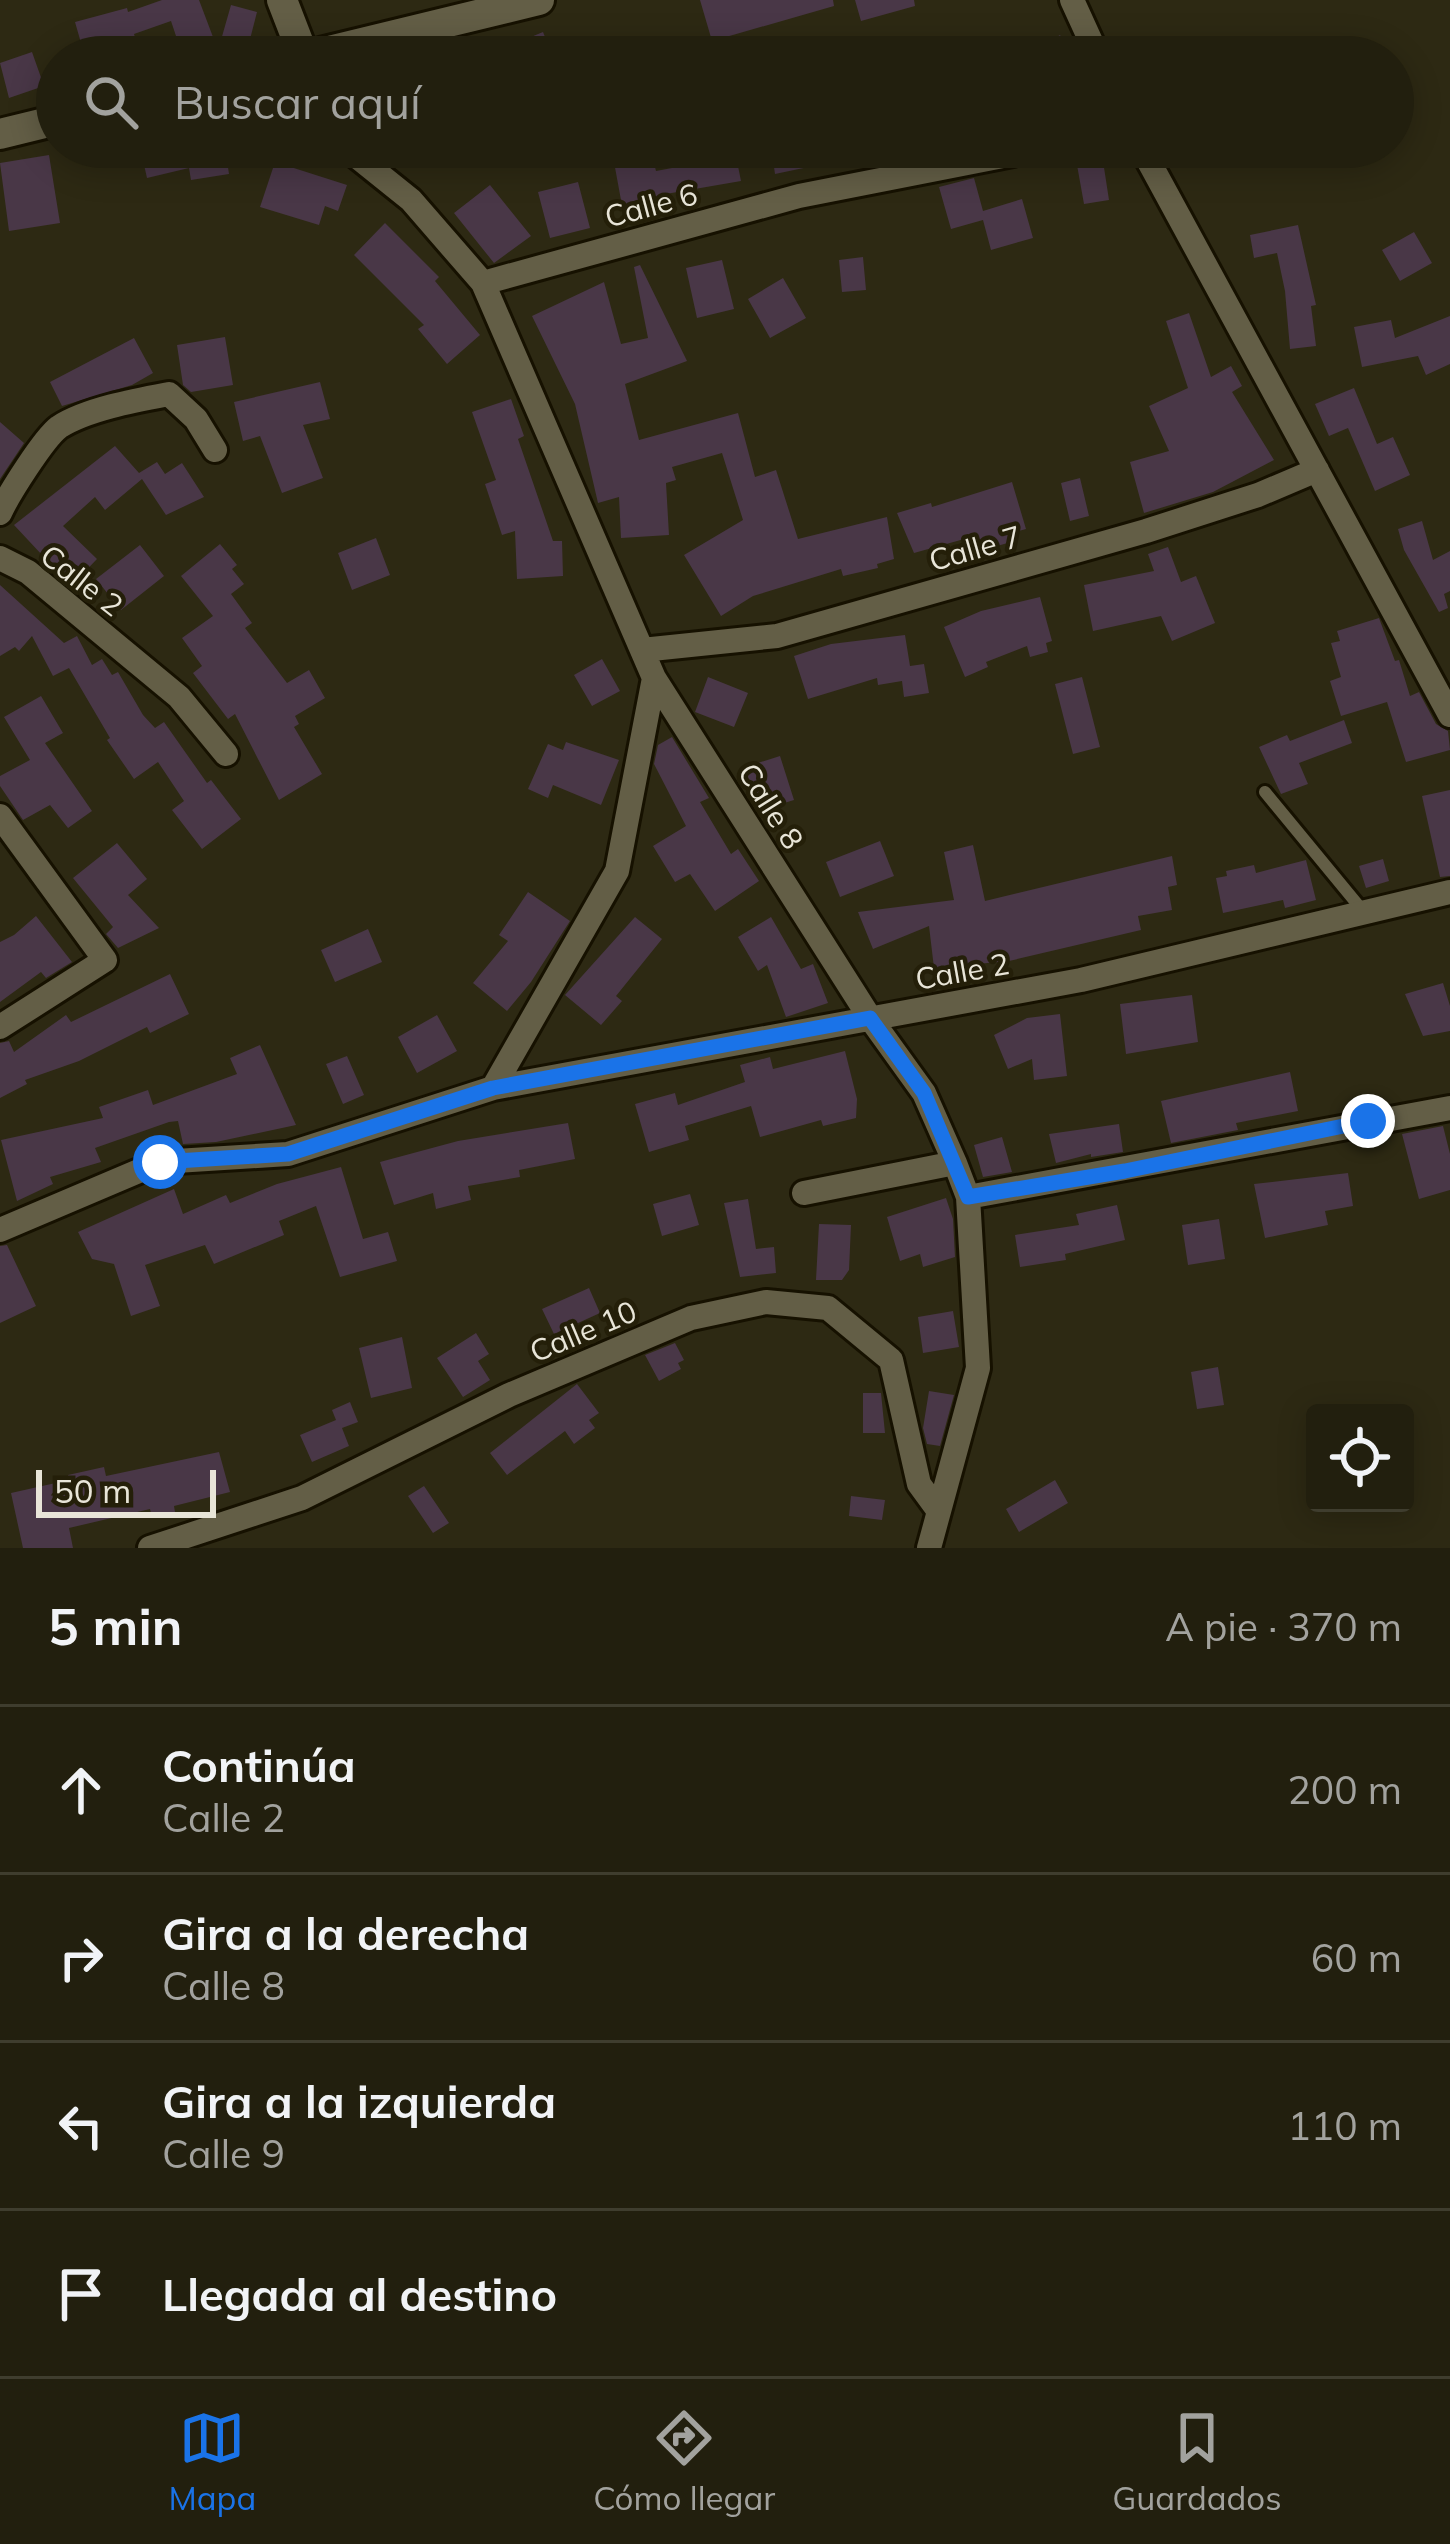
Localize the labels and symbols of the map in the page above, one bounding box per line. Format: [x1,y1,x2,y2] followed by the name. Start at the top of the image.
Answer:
[600,174,702,236] street label: Calle 6
[924,517,1026,579] street label: Calle 7
[33,536,131,624] street label: Calle 2
[730,756,812,856] street label: Calle 8
[912,944,1012,998] street label: Calle 2
[1341,1094,1395,1148] route end
[133,1135,187,1189] route start
[524,1292,642,1370] street label: Calle 10
[36,1464,216,1517] scale bar

